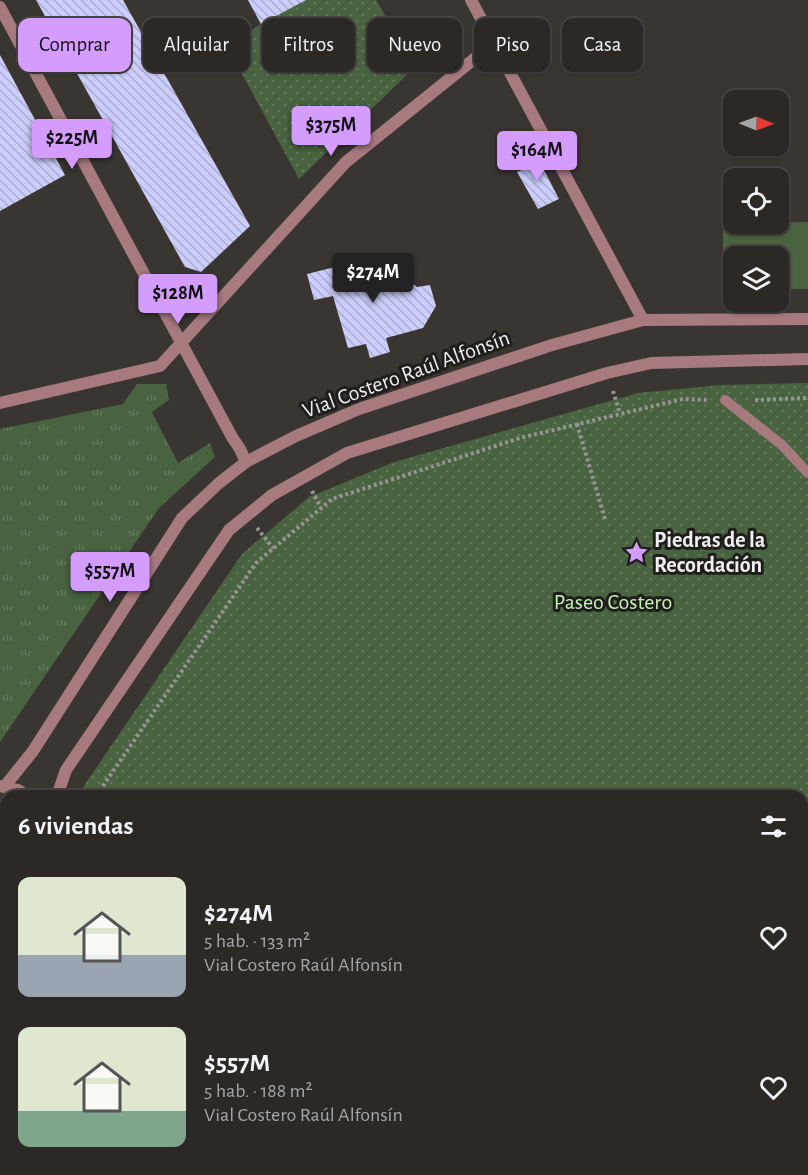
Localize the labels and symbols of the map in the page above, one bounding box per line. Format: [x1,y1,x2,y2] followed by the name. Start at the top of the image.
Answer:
[723,90,789,156] north arrow
[289,106,373,157] pin: $375M
[30,119,114,170] pin: $225M
[495,131,579,182] pin: $164M
[331,253,415,304] pin: $274M
[136,274,220,325] pin: $128M
[299,326,513,422] street label: Vial Costero Raúl Alfonsín
[654,529,766,576] place label: Piedras de la Recordación
[623,540,649,566] place icon: Piedras de la Recordación
[68,552,152,603] pin: $557M
[554,591,672,613] park label: Paseo Costero

